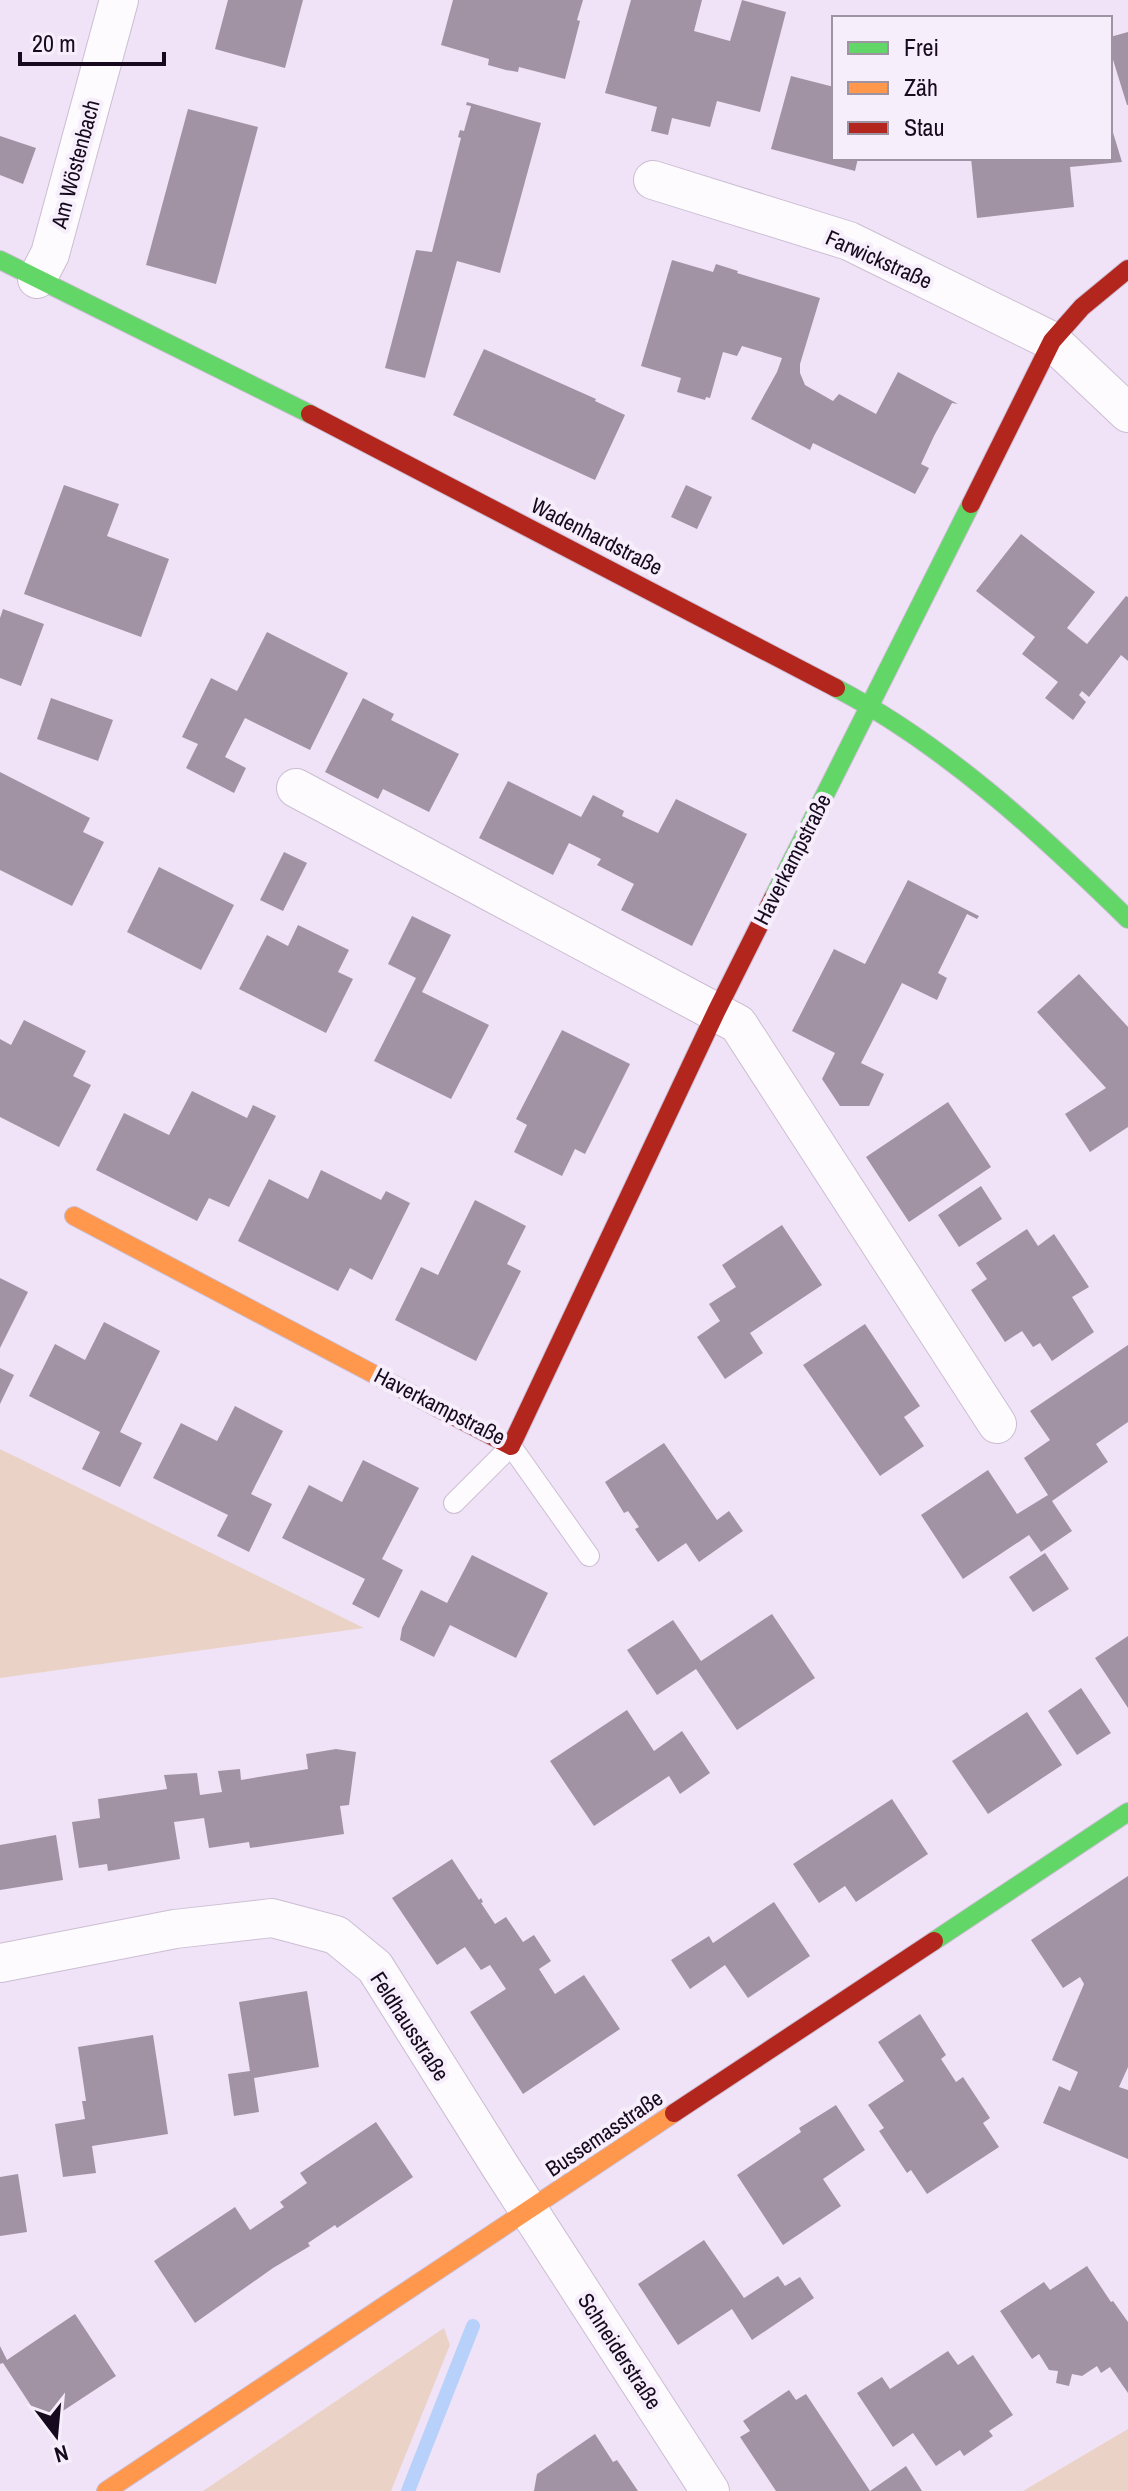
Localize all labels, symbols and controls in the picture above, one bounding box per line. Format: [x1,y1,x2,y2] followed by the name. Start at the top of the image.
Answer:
[20,16,164,66] scale bar
[832,16,1112,160] legend
[32,27,76,59] text: 20 m
[904,31,939,63] text: Frei
[904,71,938,103] text: Zäh
[43,96,107,233] street label: Am Wöstenbach
[904,111,945,143] text: Stau
[821,222,937,296] street label: Farwickstraße
[526,490,668,582] street label: Wadenhardstraße
[746,788,838,930] street label: Haverkampstraße
[369,1360,511,1452] street label: Haverkampstraße
[364,1966,456,2086] street label: Feldhausstraße
[540,2083,668,2183] street label: Bussemasstraße
[571,2287,669,2415] street label: Schneiderstraße
[16,2395,96,2475] north arrow
[51,2438,72,2470] text: N

